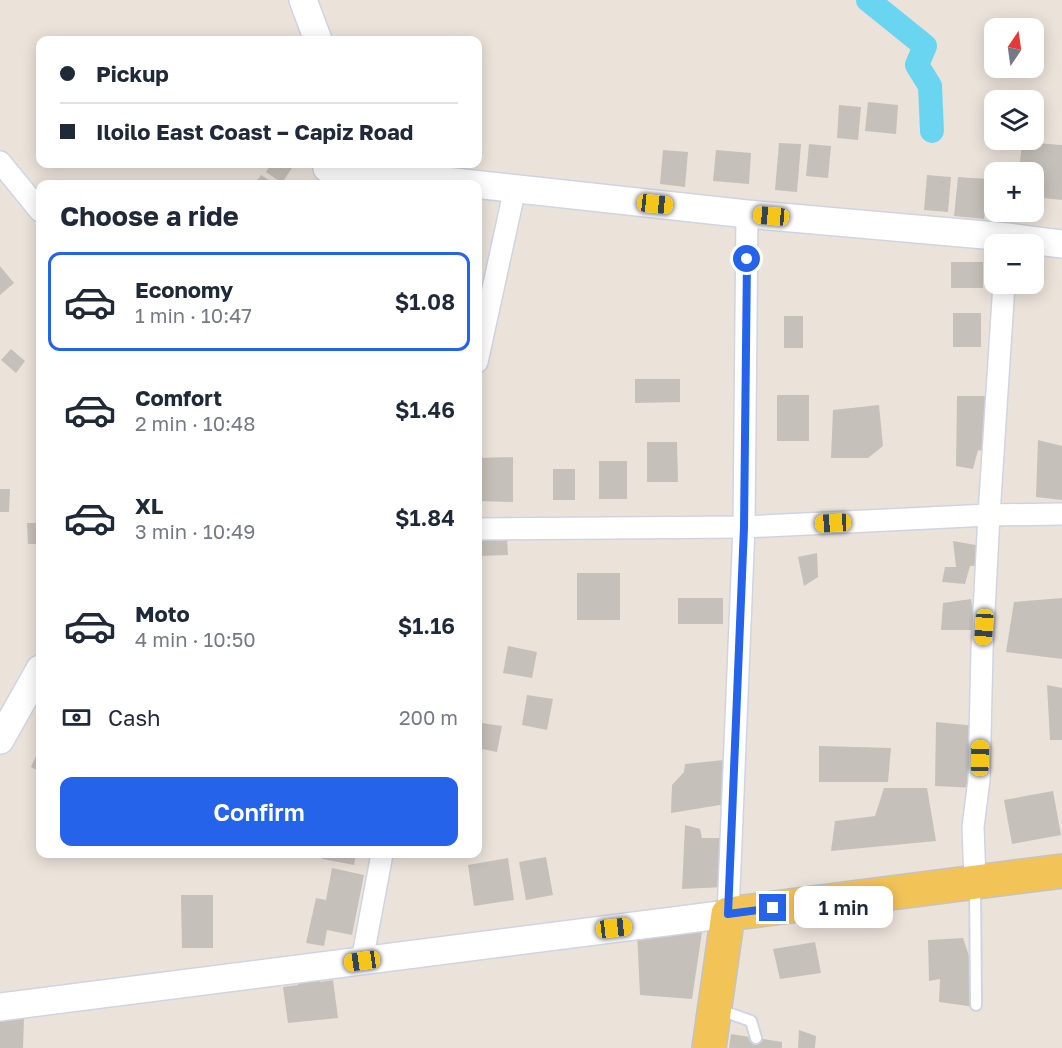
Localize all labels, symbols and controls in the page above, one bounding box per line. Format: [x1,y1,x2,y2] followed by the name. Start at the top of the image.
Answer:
[984,18,1044,78] north arrow
[984,18,1044,294] map controls
[96,60,169,87] text: Pickup
[984,90,1044,150] button: layers
[96,118,413,145] text: Iloilo East Coast – Capiz Road
[984,162,1044,222] button: +
[636,193,674,215] car
[60,200,239,232] text: Choose a ride
[752,205,790,227] car
[984,234,1044,294] button: −
[733,245,760,272] route start
[63,275,117,329] icon: car
[135,276,233,303] text: Economy
[395,288,455,315] text: $1.08
[135,303,252,327] text: 1 min · 10:47
[63,383,117,437] icon: car
[135,384,222,411] text: Comfort
[395,396,455,423] text: $1.46
[135,411,255,435] text: 2 min · 10:48
[63,491,117,545] icon: car
[135,492,163,519] text: XL
[395,504,455,531] text: $1.84
[815,513,851,533] car
[135,519,255,543] text: 3 min · 10:49
[63,599,117,653] icon: car
[135,600,190,627] text: Moto
[974,608,994,646] car
[398,612,455,639] text: $1.16
[135,627,256,651] text: 4 min · 10:50
[60,701,93,734] icon: cash
[108,704,161,731] text: Cash
[399,705,458,729] text: 200 m
[971,740,989,776] car
[60,777,458,846] button: Confirm
[794,887,893,929] callout: 1 min
[759,894,786,921] route end
[818,895,869,919] text: 1 min
[595,917,633,939] car
[343,950,381,972] car

